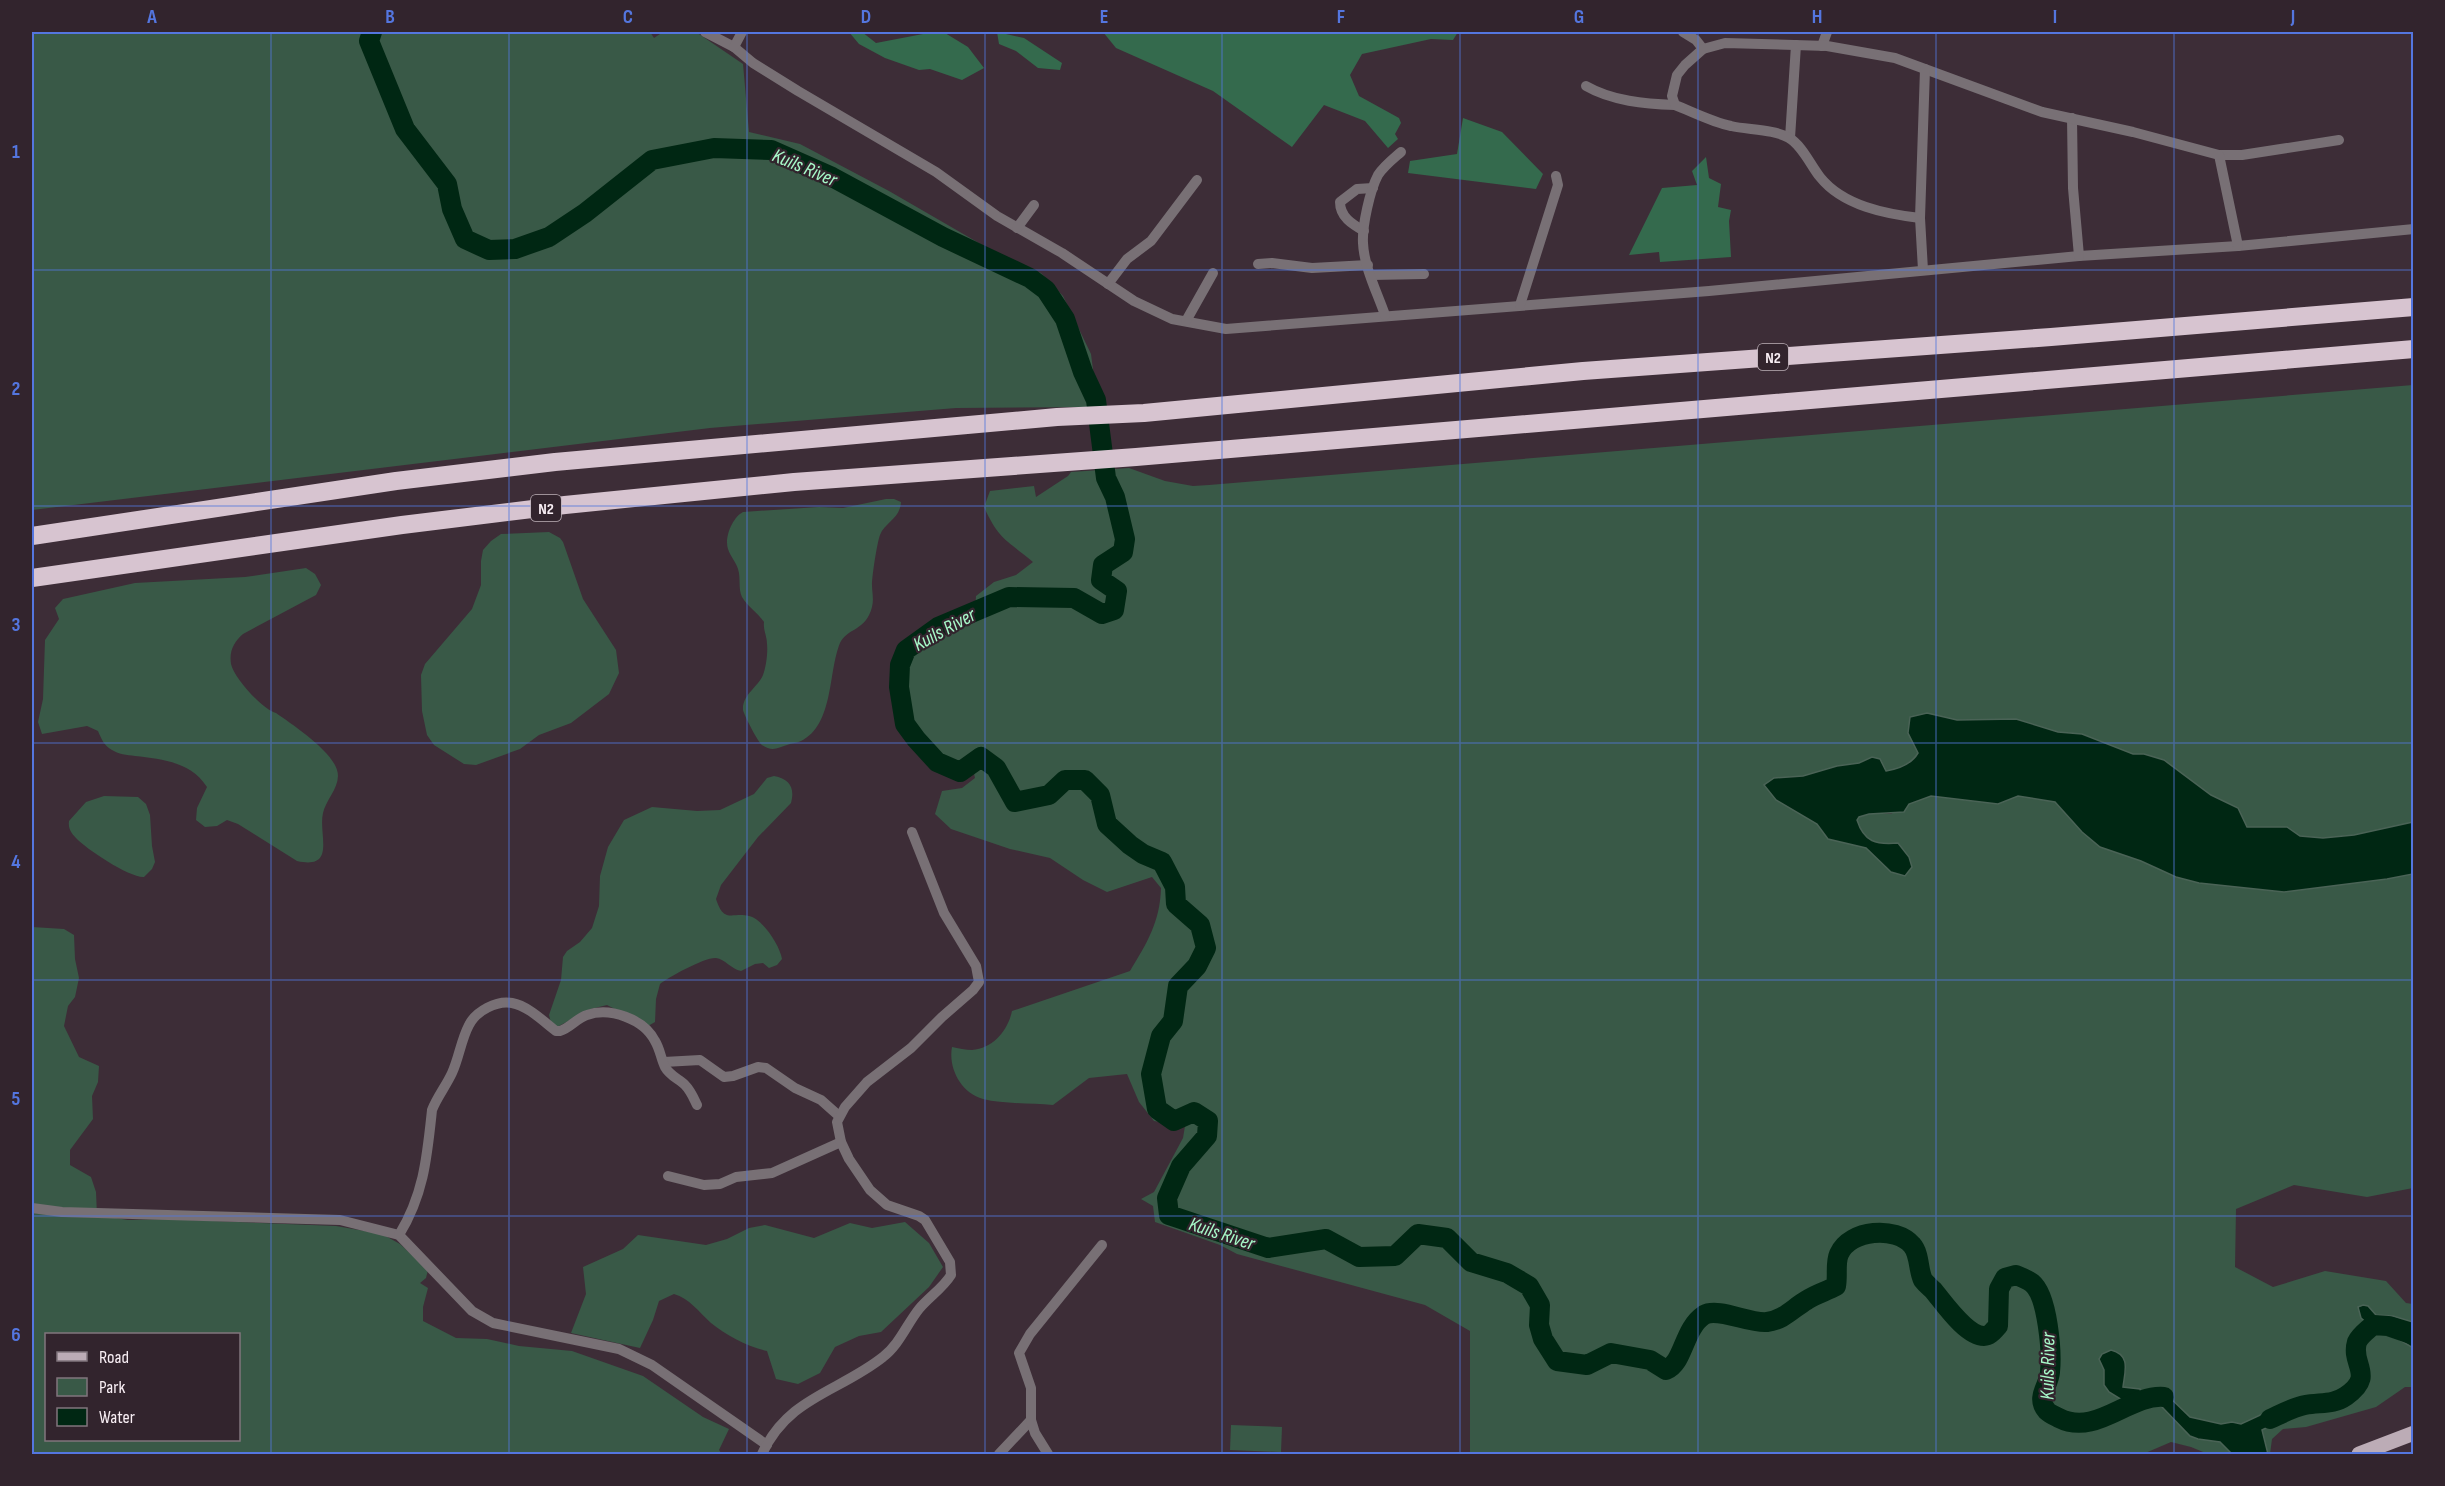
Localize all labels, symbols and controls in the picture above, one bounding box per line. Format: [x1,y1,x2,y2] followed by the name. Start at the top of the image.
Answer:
[146,5,157,29] text: A
[385,5,395,29] text: B
[623,5,633,29] text: C
[861,5,871,29] text: D
[1100,5,1108,29] text: E
[1337,5,1345,29] text: F
[1574,5,1584,29] text: G
[1812,5,1822,29] text: H
[2053,5,2057,29] text: I
[2290,5,2295,29] text: J
[12,140,20,164] text: 1
[769,144,842,193] water label: Kuils River
[1758,344,1788,370] road number: N2
[12,377,20,401] text: 2
[531,495,561,521] road number: N2
[909,602,981,657] water label: Kuils River
[12,613,21,637] text: 3
[11,850,21,874] text: 4
[12,1087,21,1111] text: 5
[1186,1212,1259,1256] water label: Kuils River
[11,1323,21,1347] text: 6
[2035,1331,2061,1400] water label: Kuils River
[45,1333,240,1441] legend
[99,1347,129,1368] text: Road
[99,1377,125,1398] text: Park
[99,1407,135,1428] text: Water

